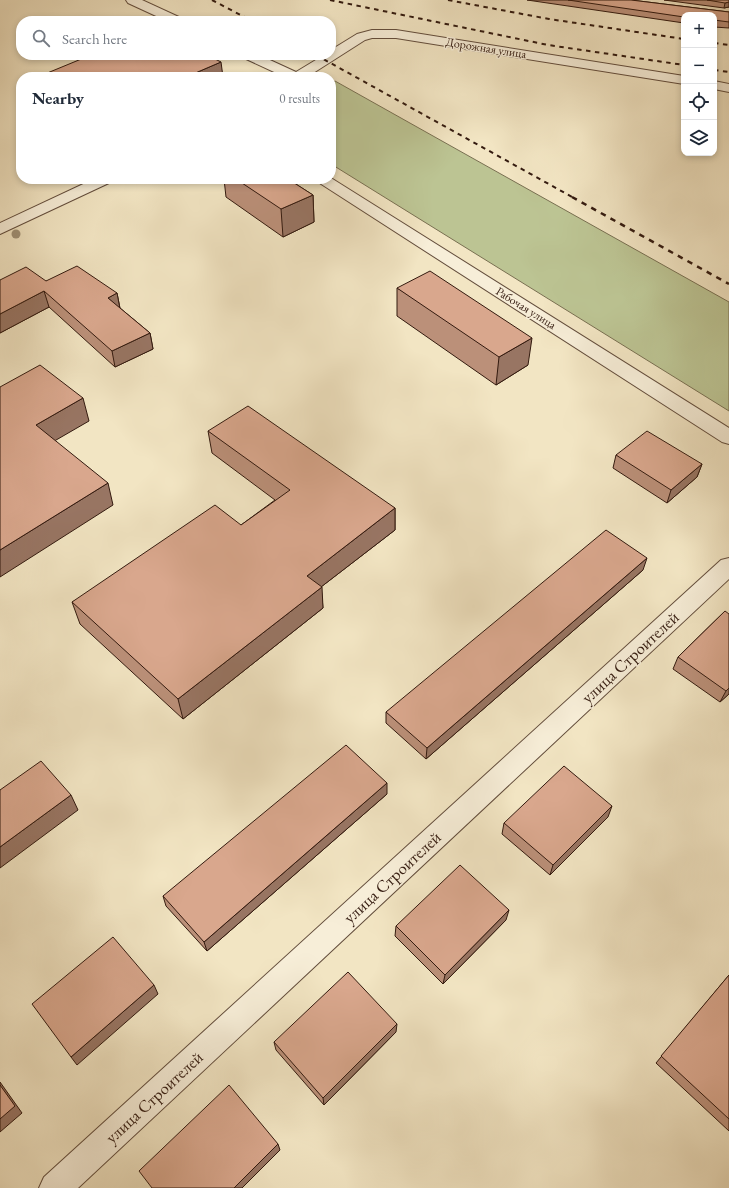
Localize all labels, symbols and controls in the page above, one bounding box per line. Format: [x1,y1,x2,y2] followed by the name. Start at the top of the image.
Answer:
[681,12,717,156] map controls
[681,12,717,48] button: +
[16,16,336,60] search box
[30,27,52,49] icon: search
[62,29,127,48] text: Search here
[444,34,528,62] street label: Дорожная улица
[681,48,717,84] button: −
[681,84,717,120] button: locate
[32,87,84,109] text: Nearby
[279,90,320,107] text: 0 results
[681,120,717,156] button: layers
[493,283,559,333] street label: Рабочая улица
[577,606,683,708] street label: улица Строителей
[339,826,445,928] street label: улица Строителей
[101,1046,207,1148] street label: улица Строителей

